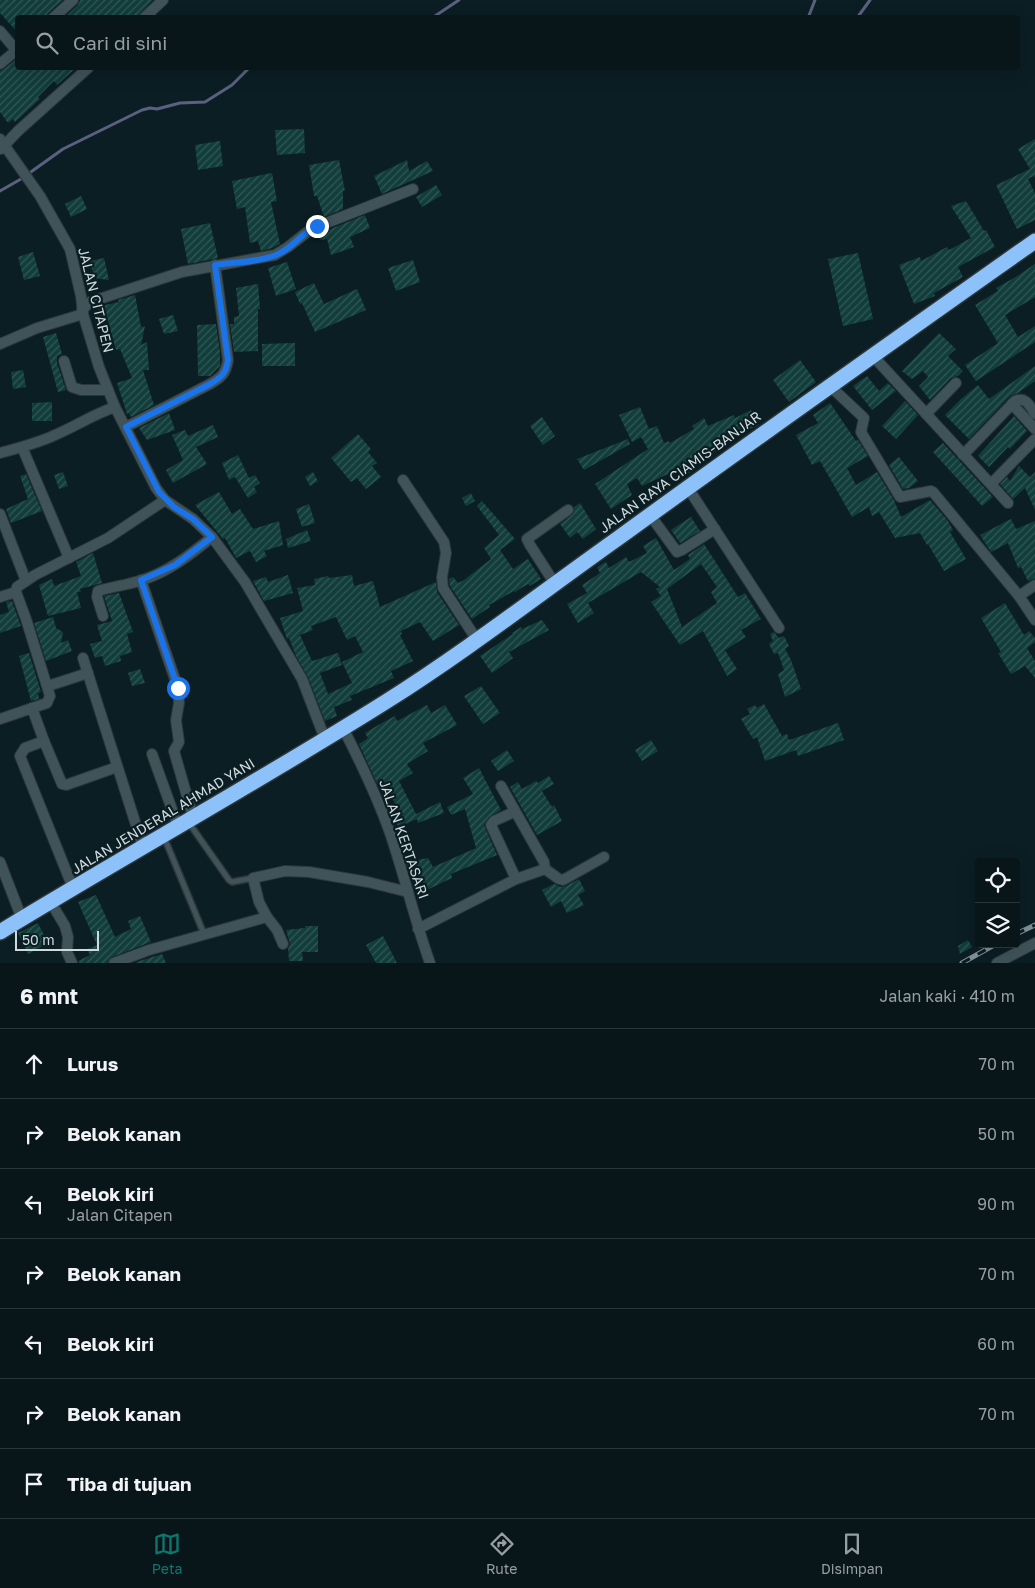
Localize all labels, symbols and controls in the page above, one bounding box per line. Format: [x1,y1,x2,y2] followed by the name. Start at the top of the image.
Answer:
[15,15,1020,70] search box
[33,29,61,57] icon: search
[73,31,167,54] text: Cari di sini
[306,215,329,238] route end
[75,245,118,354] street label: JALAN CITAPEN
[595,407,764,536] street label: JALAN RAYA CIAMIS-BANJAR
[167,677,190,700] route start
[68,754,258,877] street label: JALAN JENDERAL AHMAD YANI
[376,777,433,901] street label: JALAN KERTASARI
[975,858,1020,948] map controls
[975,858,1020,903] button: locate
[975,903,1020,948] button: layers
[15,928,99,951] scale bar
[22,931,55,948] text: 50 m
[20,983,78,1009] text: 6 mnt
[879,986,1015,1006] text: Jalan kaki · 410 m
[20,1050,48,1078] icon: ahead
[67,1052,118,1075] text: Lurus
[978,1054,1015,1074] text: 70 m
[20,1120,48,1148] icon: right
[67,1122,181,1145] text: Belok kanan
[978,1124,1015,1144] text: 50 m
[67,1182,154,1205] text: Belok kiri
[20,1190,48,1218] icon: left
[977,1194,1015,1214] text: 90 m
[67,1205,173,1225] text: Jalan Citapen
[20,1260,48,1288] icon: right
[67,1262,181,1285] text: Belok kanan
[978,1264,1015,1284] text: 70 m
[20,1330,48,1358] icon: left
[67,1332,154,1355] text: Belok kiri
[977,1334,1015,1354] text: 60 m
[20,1400,48,1428] icon: right
[67,1402,181,1425] text: Belok kanan
[978,1404,1015,1424] text: 70 m
[20,1470,48,1498] icon: arrive
[67,1472,192,1495] text: Tiba di tujuan
[152,1530,182,1577] tab: Peta
[486,1530,517,1577] tab: Rute
[821,1530,883,1577] tab: Disimpan

